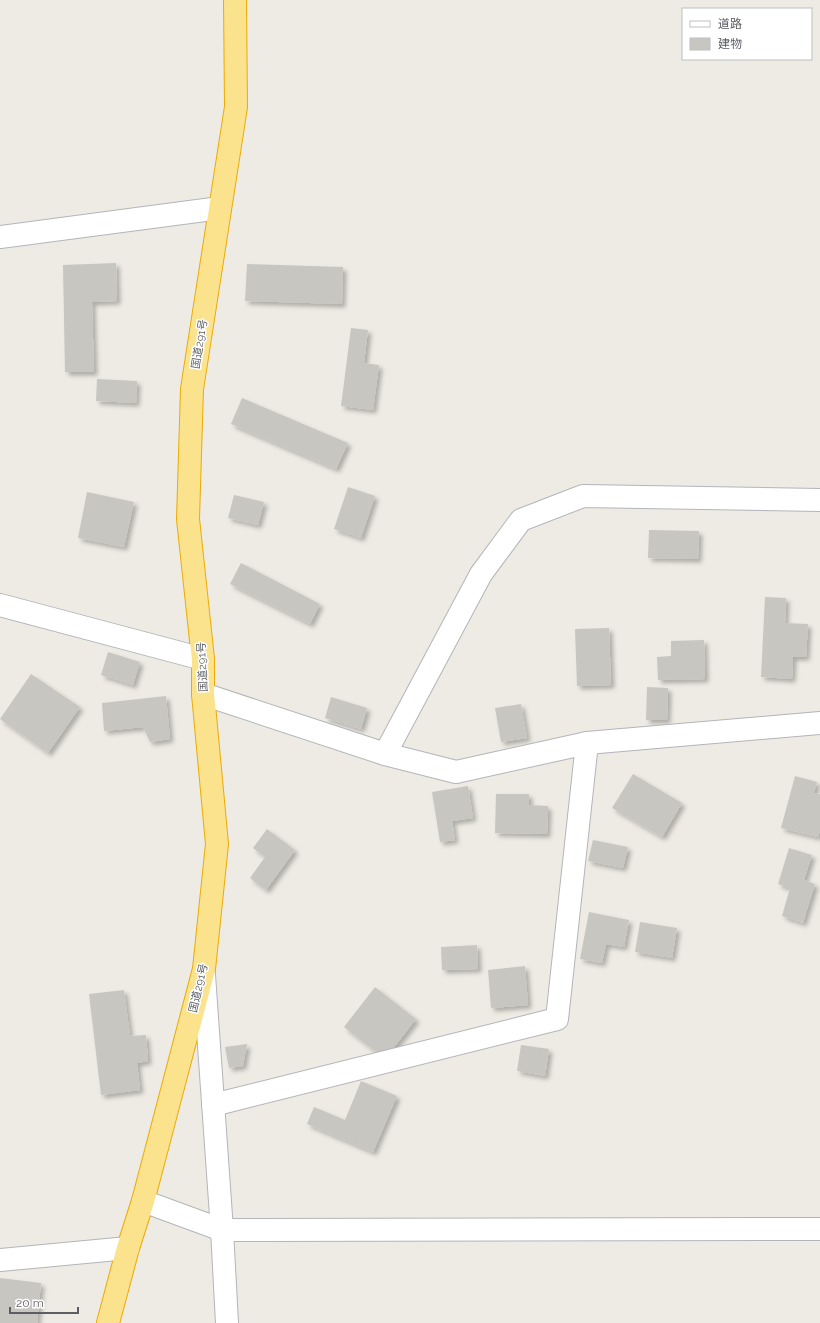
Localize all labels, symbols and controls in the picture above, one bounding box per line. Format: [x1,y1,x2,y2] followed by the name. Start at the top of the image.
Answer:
[682,8,812,60] legend
[718,17,742,31] text: 道路
[718,37,742,51] text: 建物
[189,318,210,370] street label: 国道291号
[195,642,210,692] street label: 国道291号
[187,962,210,1014] street label: 国道291号
[10,1289,78,1315] scale bar
[16,1296,44,1310] text: 20 m

